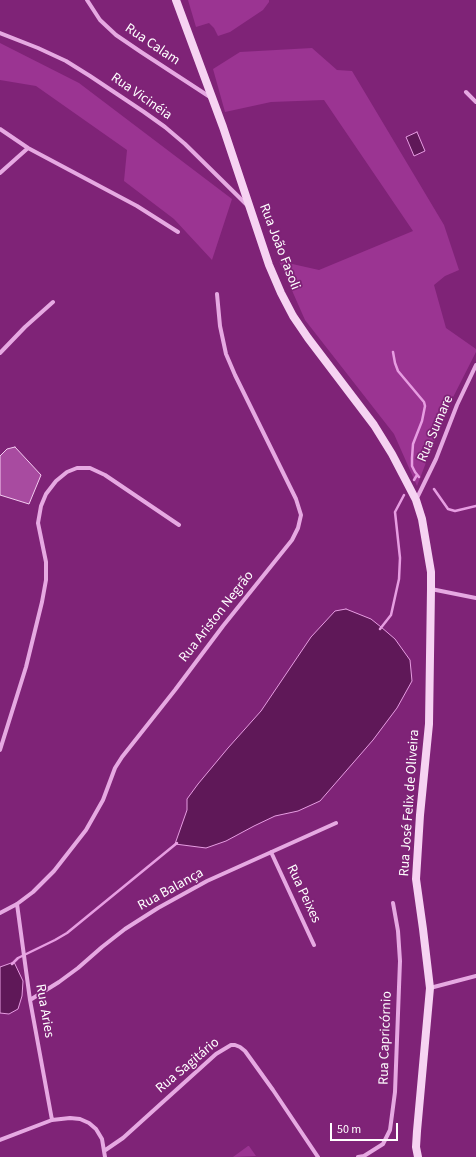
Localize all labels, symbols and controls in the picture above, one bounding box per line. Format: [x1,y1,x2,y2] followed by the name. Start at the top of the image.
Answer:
[121,20,183,70] street label: Rua Calam
[107,70,175,124] street label: Rua Vicinéia
[255,202,303,292] street label: Rua João Fasoli
[414,393,458,465] street label: Rua Sumare
[176,568,258,666] street label: Rua Ariston Negrão
[396,729,424,877] street label: Rua José Felix de Oliveira
[282,862,324,926] street label: Rua Peixes
[135,865,207,915] street label: Rua Balança
[31,983,57,1039] street label: Rua Aries
[376,991,396,1085] street label: Rua Capricórnio
[153,1035,223,1097] street label: Rua Sagitário
[332,1115,400,1141] scale bar
[337,1121,361,1138] text: 50 m

